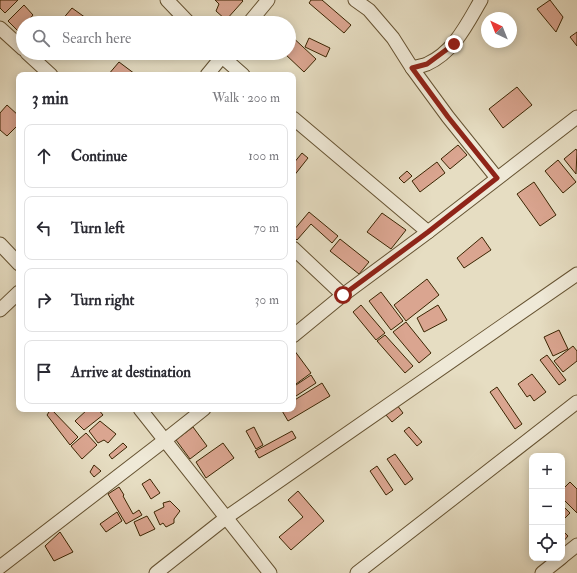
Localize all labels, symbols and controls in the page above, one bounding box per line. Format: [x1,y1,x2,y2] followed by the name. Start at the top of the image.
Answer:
[481,12,517,48] north arrow
[16,16,296,60] search box
[30,27,52,49] icon: search
[62,29,131,48] text: Search here
[445,35,463,53] route end
[32,88,69,109] text: 3 min
[212,90,280,106] text: Walk · 200 m
[33,145,55,167] icon: ahead
[71,147,127,166] text: Continue
[248,148,279,164] text: 100 m
[33,217,55,239] icon: left
[71,219,125,238] text: Turn left
[254,220,279,236] text: 70 m
[334,286,352,304] route start
[33,289,55,311] icon: right
[71,291,134,310] text: Turn right
[255,292,279,308] text: 30 m
[33,361,55,383] icon: arrive
[71,363,191,382] text: Arrive at destination
[529,453,565,561] map controls
[529,453,565,489] button: +
[529,489,565,525] button: −
[529,525,565,561] button: locate

